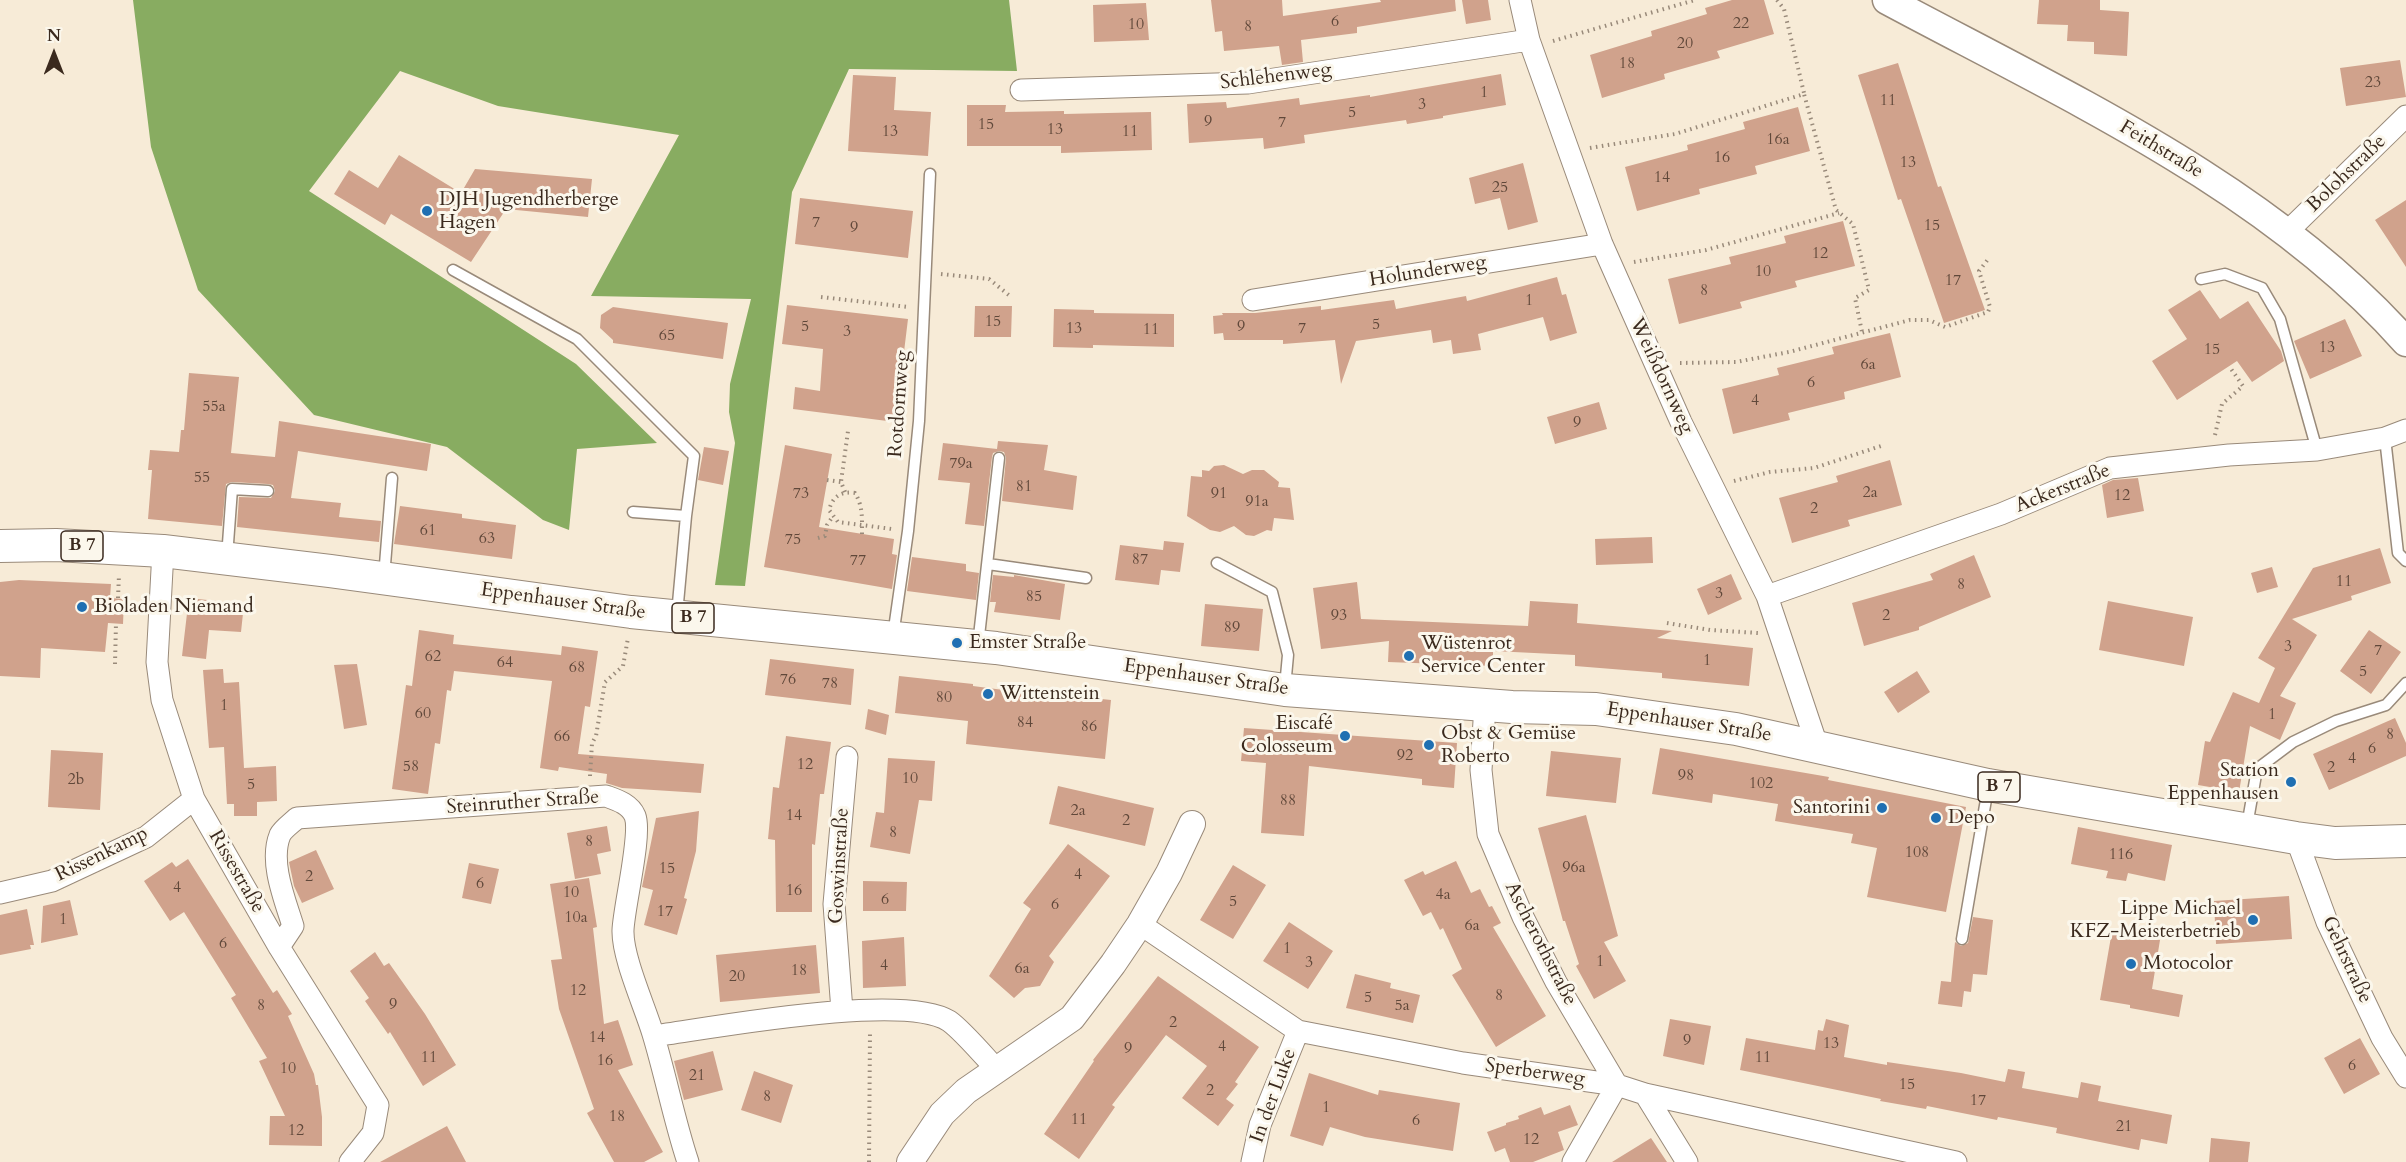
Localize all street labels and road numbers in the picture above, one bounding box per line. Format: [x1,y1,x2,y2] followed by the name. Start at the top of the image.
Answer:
[1219,58,1333,96] street label: Schlehenweg
[2115,116,2207,184] street label: Feithstraße
[2302,130,2392,218] street label: Bolohstraße
[1368,251,1488,293] street label: Holunderweg
[1624,314,1698,438] street label: Weißdornweg
[884,350,916,458] street label: Rotdornweg
[2012,459,2114,519] street label: Ackerstraße
[61,531,103,561] road number: B 7
[479,579,647,625] street label: Eppenhauser Straße
[672,603,714,633] road number: B 7
[1122,655,1290,701] street label: Eppenhauser Straße
[1605,698,1773,748] street label: Eppenhauser Straße
[1978,772,2020,802] road number: B 7
[446,786,600,820] street label: Steinruther Straße
[825,807,855,925] street label: Goswinstraße
[52,822,152,888] street label: Rissenkamp
[203,826,269,918] street label: Rissestraße
[1499,878,1581,1010] street label: Ascherothstraße
[2315,913,2377,1007] street label: Gehrstraße
[1246,1045,1302,1147] street label: In der Luke
[1484,1054,1586,1092] street label: Sperberweg

